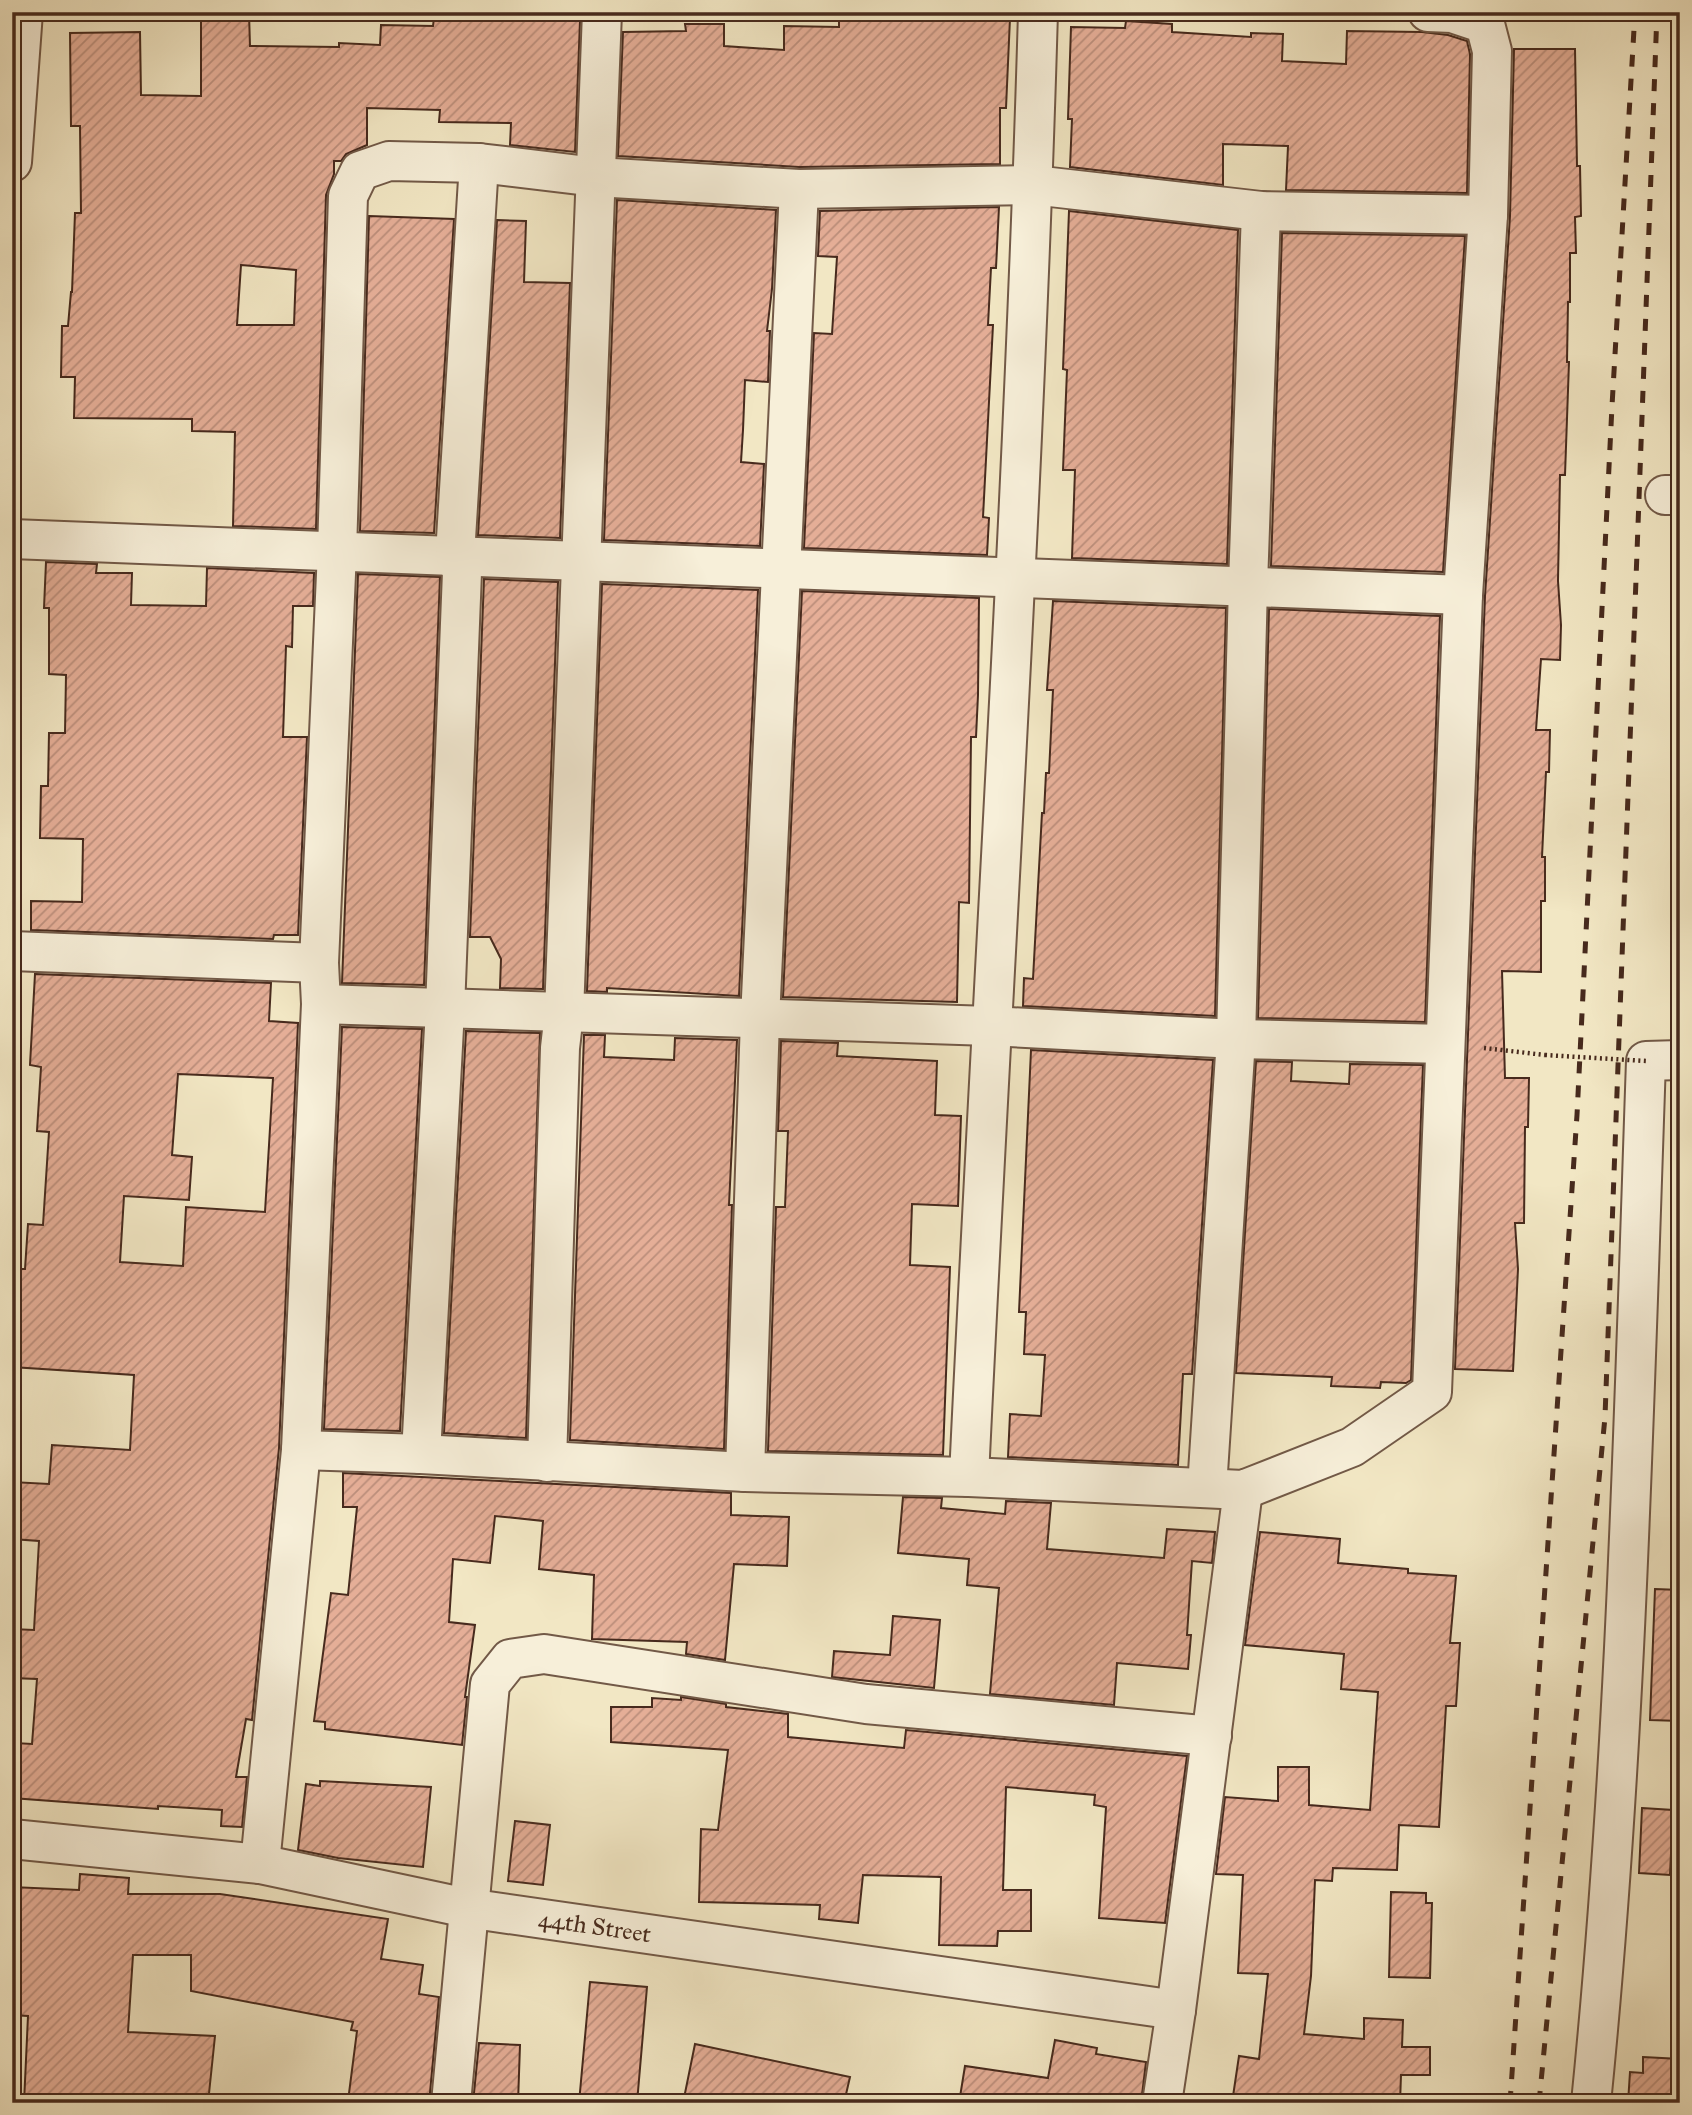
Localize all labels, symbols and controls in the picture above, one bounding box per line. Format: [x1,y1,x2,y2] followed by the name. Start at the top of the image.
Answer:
[537,1903,654,1949] street label: 44th Street

